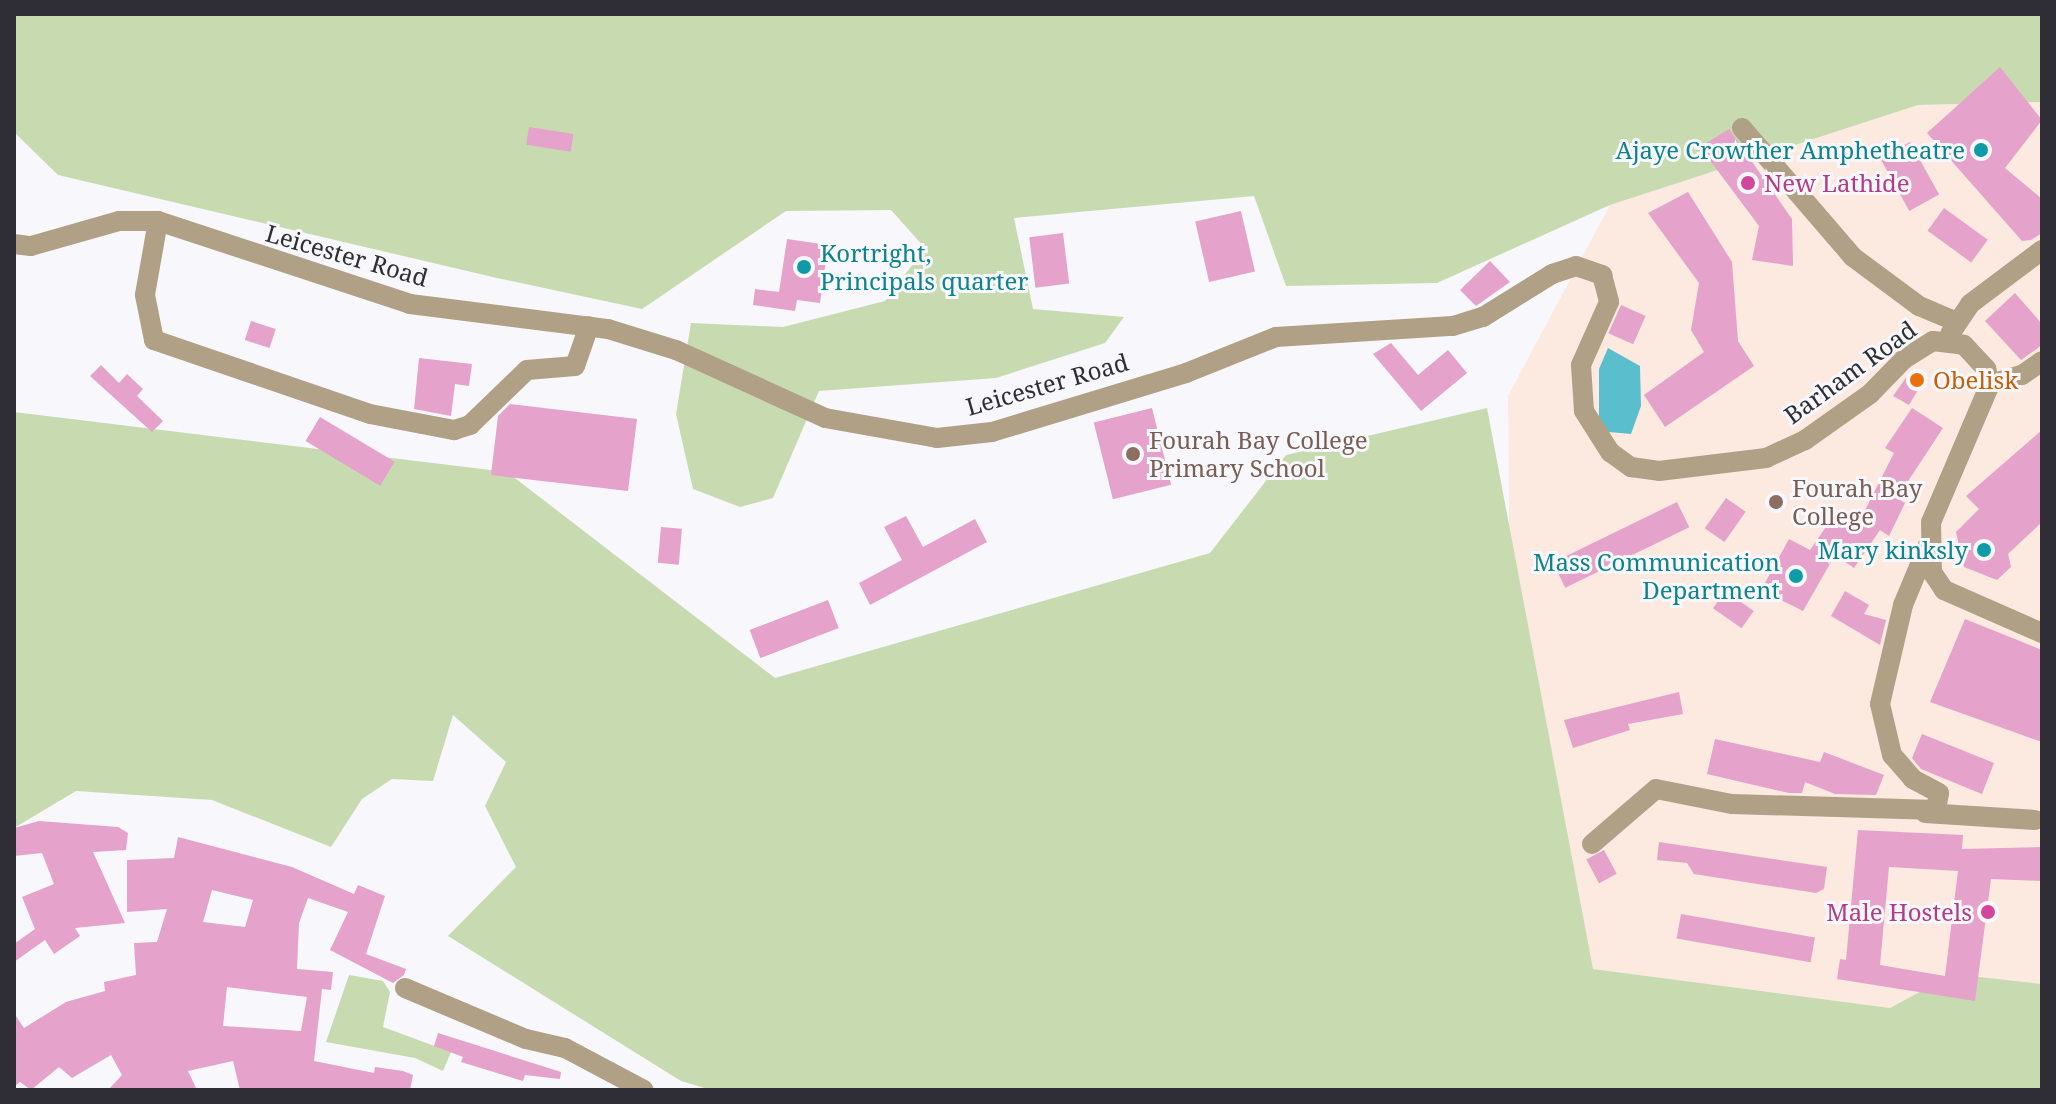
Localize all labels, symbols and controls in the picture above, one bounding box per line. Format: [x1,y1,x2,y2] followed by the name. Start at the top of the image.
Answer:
[1616,136,1965,164] place label: Ajaye Crowther Amphetheatre
[1972,141,1990,159] marker: Ajaye Crowther Amphetheatre
[1764,169,1909,197] place label: New Lathide
[1739,174,1757,192] marker: New Lathide
[262,218,432,292] street label: Leicester Road
[820,239,1029,295] place label: Kortright, Principals quarter
[795,258,813,276] marker: Kortright, Principals quarter
[1778,314,1922,430] street label: Barham Road
[962,347,1132,421] street label: Leicester Road
[1933,366,2018,394] place label: Obelisk
[1908,371,1926,389] marker: Obelisk
[1149,426,1368,482] place label: Fourah Bay College Primary School
[1124,445,1142,463] marker: Fourah Bay College Primary School
[1792,474,1922,530] place label: Fourah Bay College
[1767,493,1785,511] marker: Fourah Bay College
[1818,536,1968,564] place label: Mary kinksly
[1975,541,1993,559] marker: Mary kinksly
[1533,548,1780,604] place label: Mass Communication Department
[1787,567,1805,585] marker: Mass Communication Department
[1826,898,1972,926] place label: Male Hostels
[1979,903,1997,921] marker: Male Hostels

